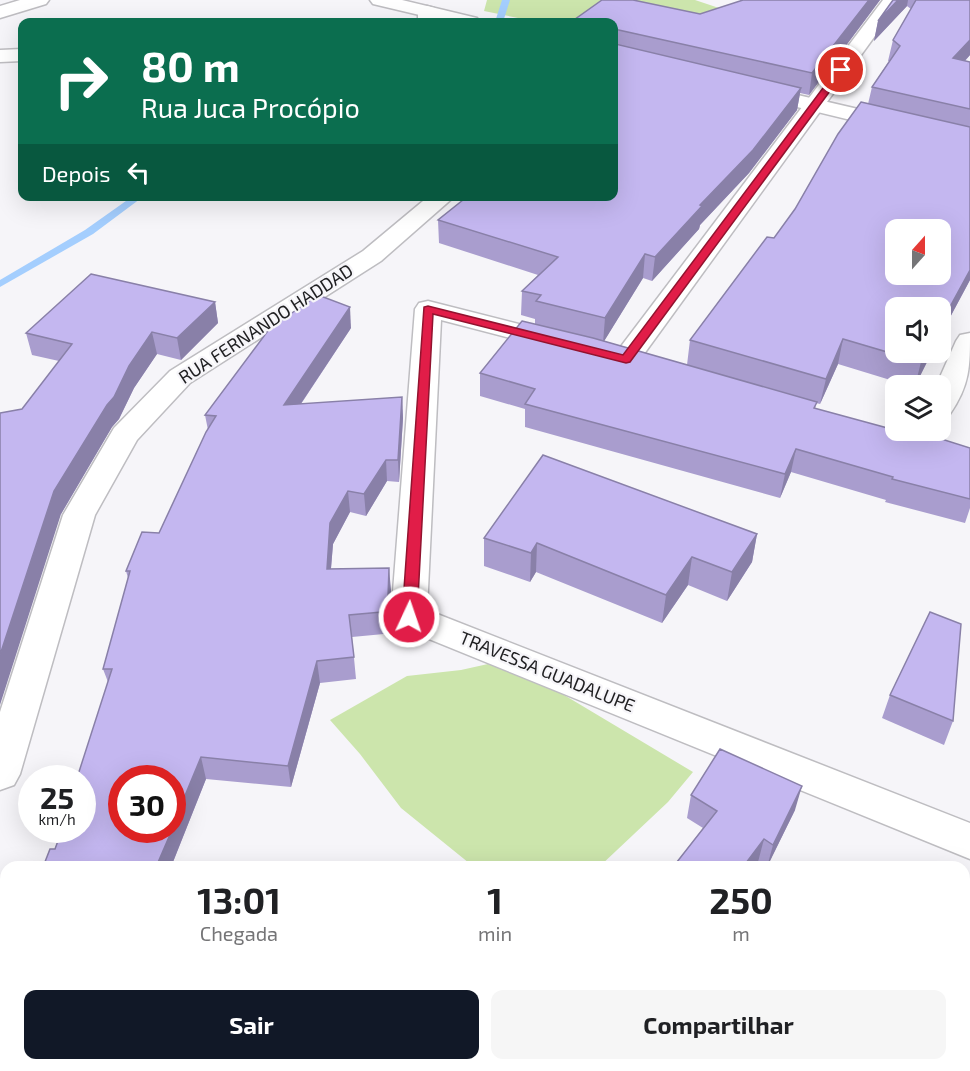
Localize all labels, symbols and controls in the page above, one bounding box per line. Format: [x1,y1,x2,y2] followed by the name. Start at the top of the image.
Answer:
[141,40,240,90] text: 80 m
[42,42,120,120] icon: right
[815,44,866,95] pin
[824,53,857,86] icon: arrive
[141,91,360,123] text: Rua Juca Procópio
[122,156,155,189] icon: left
[42,160,110,186] text: Depois
[885,219,951,285] north arrow
[885,219,951,441] map controls
[174,259,357,388] street label: RUA FERNANDO HADDAD
[885,297,951,363] button: sound
[885,375,951,441] button: layers
[377,585,441,649] position arrow
[456,626,638,716] street label: TRAVESSA GUADALUPE
[108,765,186,843] speed limit sign: 30
[40,779,74,815] text: 25
[38,810,76,828] text: km/h
[197,878,281,921] text: 13:01
[487,878,503,921] text: 1
[709,878,773,921] text: 250
[200,921,278,945] text: Chegada
[478,921,512,945] text: min
[732,921,750,945] text: m
[24,990,479,1059] button: Sair
[491,990,946,1059] button: Compartilhar

